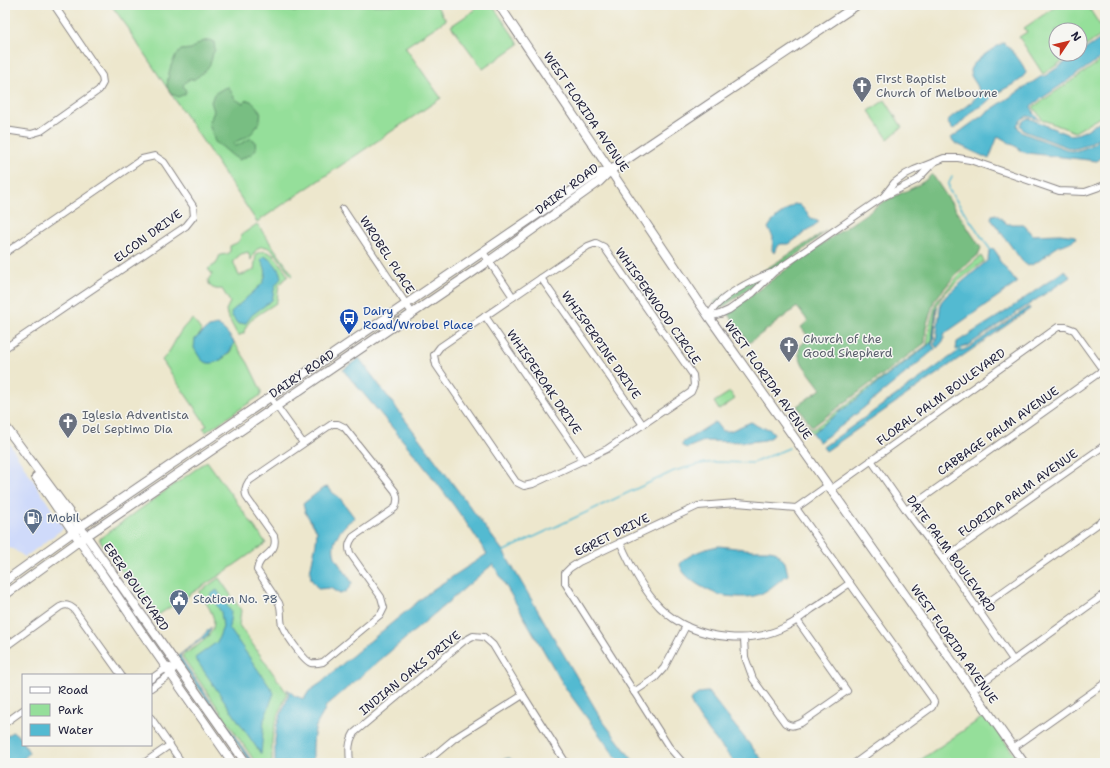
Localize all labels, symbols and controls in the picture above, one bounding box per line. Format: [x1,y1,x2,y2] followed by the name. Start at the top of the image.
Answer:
[1048,22,1088,62] north arrow
[1067,29,1085,45] text: N
[540,49,632,175] street label: WEST FLORIDA AVENUE
[876,71,998,101] place label: First Baptist Church of Melbourne
[851,75,873,103] church icon: First Baptist Church of Melbourne
[532,160,602,218] street label: DAIRY ROAD
[111,206,185,266] street label: ELCON DRIVE
[356,213,418,297] street label: WROBEL PLACE
[612,244,704,368] street label: WHISPERWOOD CIRCLE
[558,288,644,402] street label: WHISPERPINE DRIVE
[363,303,474,333] place label: Dairy Road/Wrobel Place
[338,307,360,335] bus stop icon: Dairy Road/Wrobel Place
[721,317,815,443] street label: WEST FLORIDA AVENUE
[503,326,585,438] street label: WHISPEROAK DRIVE
[803,331,893,361] place label: Church of the Good Shepherd
[778,335,800,363] church icon: Church of the Good Shepherd
[873,345,1009,449] street label: FLORAL PALM BOULEVARD
[266,346,338,402] street label: DAIRY ROAD
[934,383,1062,479] street label: CABBAGE PALM AVENUE
[82,407,189,437] place label: Iglesia Adventista Del Septimo Dia
[57,411,79,439] church icon: Iglesia Adventista Del Septimo Dia
[955,446,1081,540] street label: FLORIDA PALM AVENUE
[903,492,999,616] street label: DATE PALM BOULEVARD
[22,507,44,535] fuel station icon: Mobil
[47,510,80,526] place label: Mobil
[572,510,652,560] street label: EGRET DRIVE
[100,540,172,634] street label: EBER BOULEVARD
[907,581,1001,707] street label: WEST FLORIDA AVENUE
[168,588,190,616] public building icon: Station No. 78
[193,591,278,607] place label: Station No. 78
[356,627,464,719] street label: INDIAN OAKS DRIVE
[22,674,152,746] legend
[58,682,89,698] text: Road
[58,702,84,718] text: Park
[58,722,94,738] text: Water

